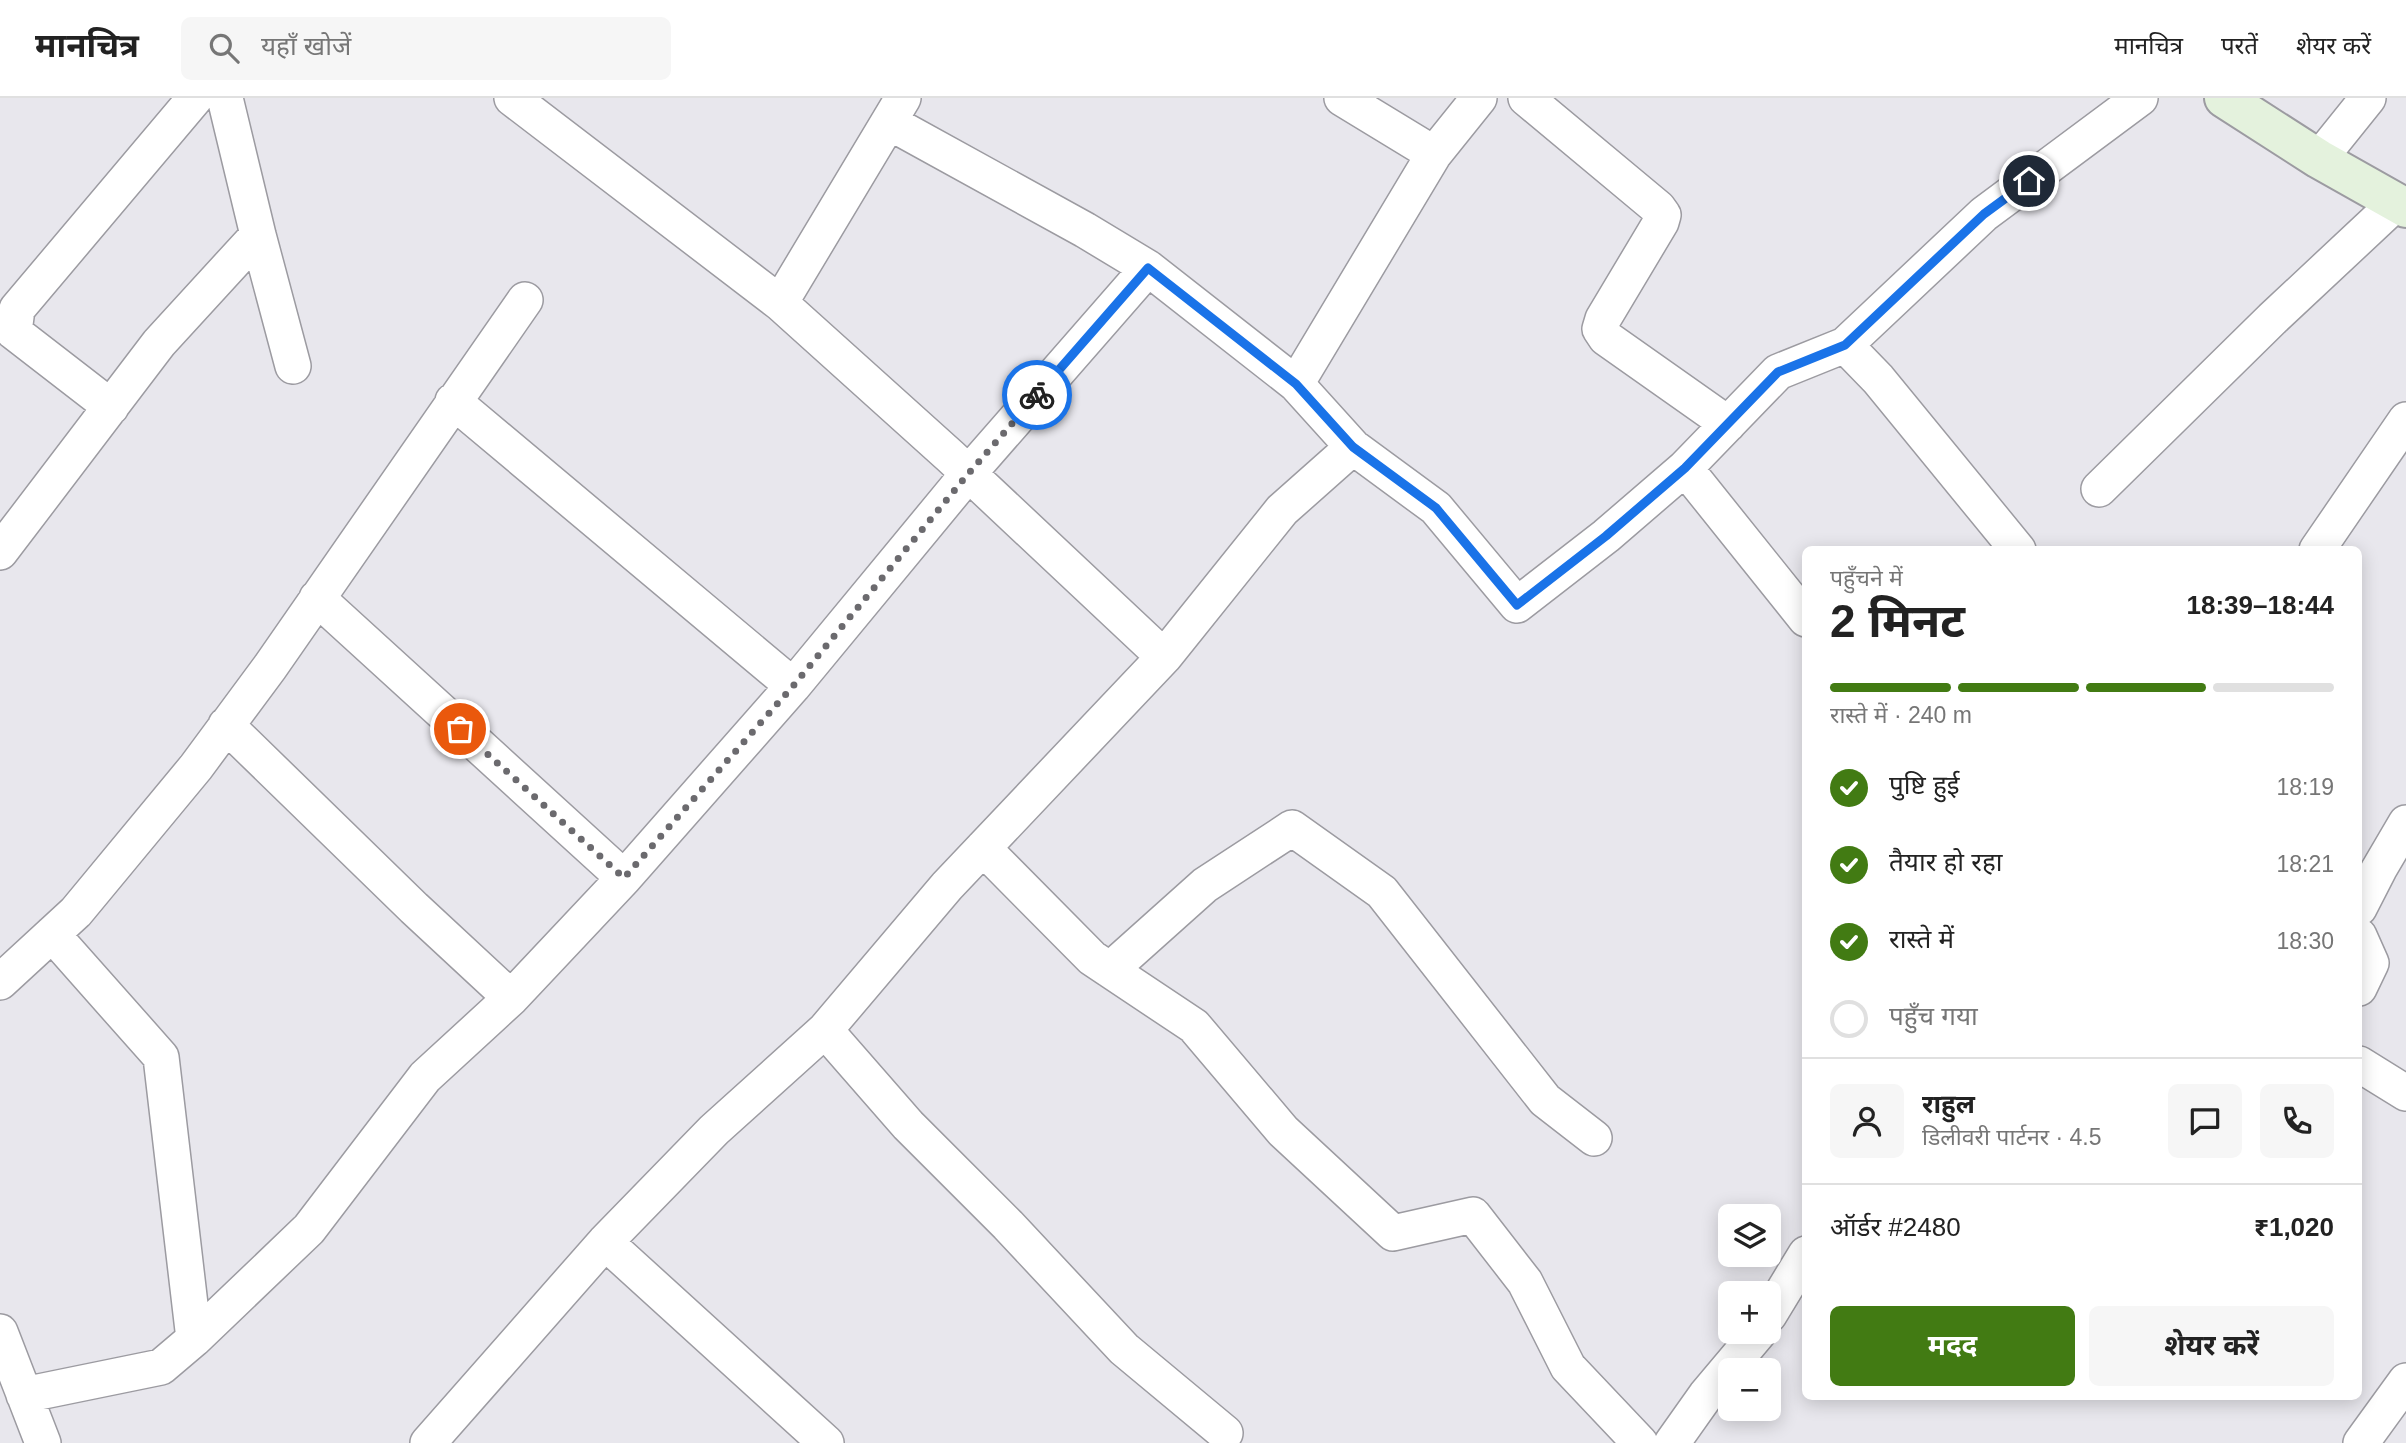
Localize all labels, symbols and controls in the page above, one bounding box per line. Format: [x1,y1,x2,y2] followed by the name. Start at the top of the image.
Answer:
[181,17,671,80] search box
[35,27,139,64] text: मानचित्र
[205,29,243,67] icon: search
[261,31,351,61] text: यहाँ खोजें
[2114,32,2183,59] text: मानचित्र
[2221,32,2258,59] text: परतें
[2296,32,2371,59] text: शेयर करें
[1999,151,2059,211] pin
[2010,162,2048,200] icon: home
[1002,360,1072,430] courier
[1018,376,1056,414] icon: bike
[1830,565,1903,591] text: पहुँचने में
[2187,590,2334,620] text: 18:39–18:44
[1830,595,1965,647] text: 2 मिनट
[430,699,490,759] pin
[1830,702,1972,728] text: रास्ते में · 240 m
[441,710,479,748] icon: bag
[1830,769,1868,807] icon: check
[1889,770,1959,800] text: पुष्टि हुई
[2276,774,2334,800] text: 18:19
[1830,846,1868,884] icon: check
[1889,847,2002,877] text: तैयार हो रहा
[2276,851,2334,877] text: 18:21
[1830,923,1868,961] icon: check
[1889,924,1954,954] text: रास्ते में
[2276,928,2334,954] text: 18:30
[1889,1001,1978,1031] text: पहुँच गया
[1830,1084,1904,1158] button: person
[2168,1084,2242,1158] button: chat
[2260,1084,2334,1158] button: phone
[1922,1089,1975,1119] text: राहुल
[1922,1124,2102,1150] text: डिलीवरी पार्टनर · 4.5
[1718,1204,1781,1421] map controls
[1718,1204,1781,1267] button: layers
[1830,1212,1961,1242] text: ऑर्डर #2480
[2254,1212,2334,1242] text: ₹1,020
[1718,1281,1781,1344] button: +
[1830,1306,2075,1386] button: मदद
[2089,1306,2334,1386] button: शेयर करें
[1718,1358,1781,1421] button: −

